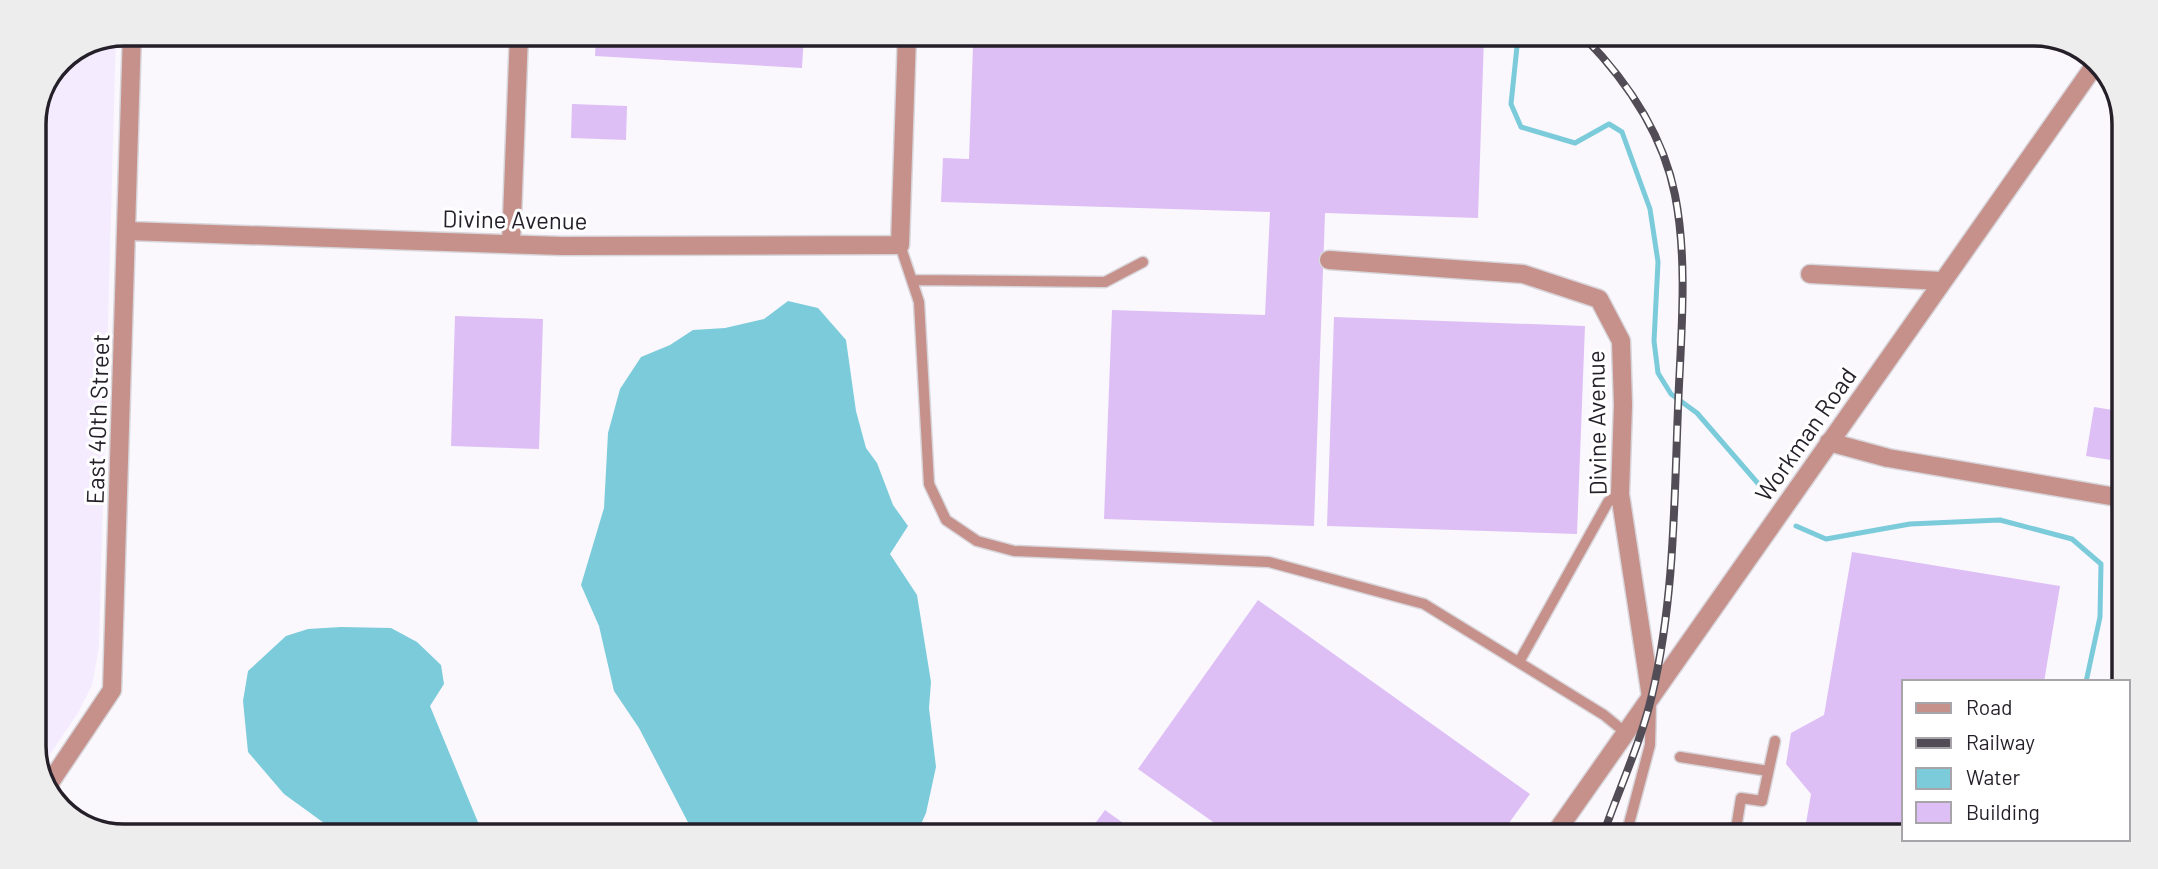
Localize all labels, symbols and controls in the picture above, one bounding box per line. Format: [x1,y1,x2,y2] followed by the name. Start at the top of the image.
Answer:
[442,203,588,235] street label: Divine Avenue
[80,333,114,505] street label: East 40th Street
[1580,350,1612,496] street label: Divine Avenue
[1748,362,1862,506] street label: Workman Road
[1902,680,2130,841] legend
[1966,694,2012,719] text: Road
[1966,729,2035,754] text: Railway
[1966,764,2021,789] text: Water
[1966,799,2040,824] text: Building

